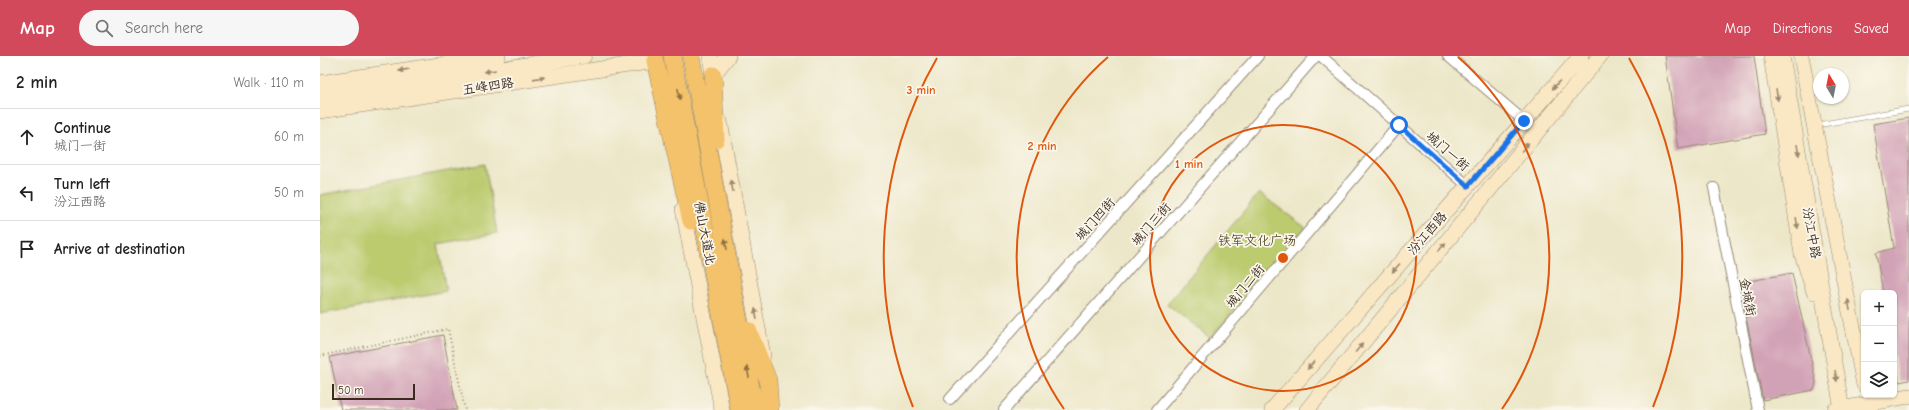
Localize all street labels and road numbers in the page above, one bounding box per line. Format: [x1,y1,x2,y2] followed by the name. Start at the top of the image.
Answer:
[461,75,515,97] street label: 五峰四路
[1423,128,1473,174] street label: 城门一街
[1072,195,1118,243] street label: 城门四街
[1128,199,1174,249] street label: 城门三街
[691,200,719,266] street label: 佛山大道北
[1800,206,1824,260] street label: 汾江中路
[1404,208,1450,258] street label: 汾江西路
[1223,261,1267,311] street label: 城门二街
[1737,276,1759,318] street label: 金城街

